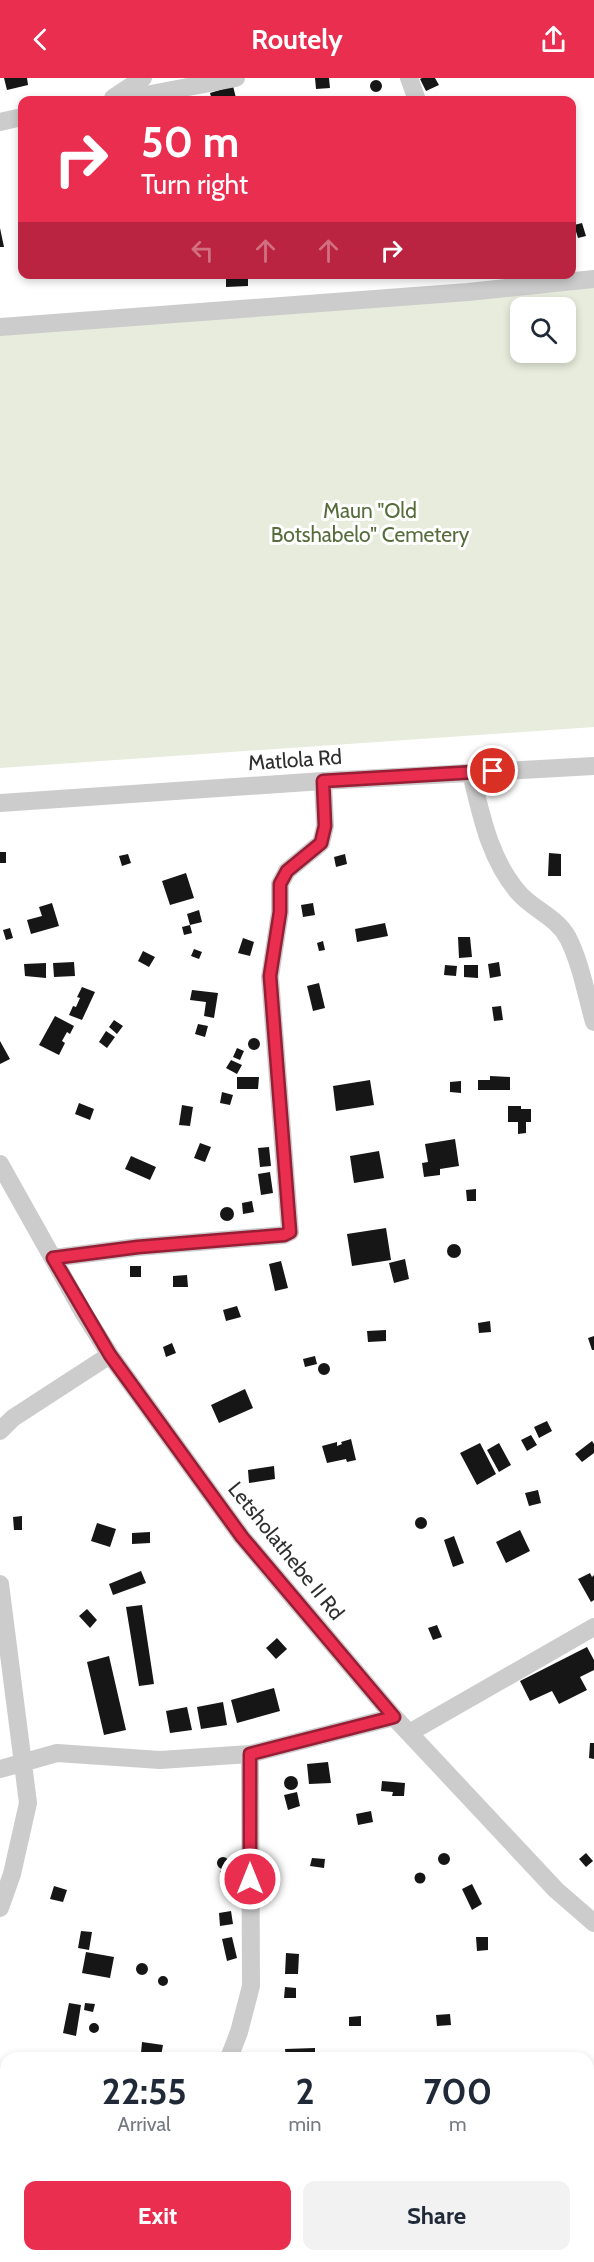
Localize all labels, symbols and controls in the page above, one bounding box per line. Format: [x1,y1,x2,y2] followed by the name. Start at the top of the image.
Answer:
[24,23,57,56] icon: back
[251,23,343,56] text: Routely
[537,23,570,56] icon: share
[141,116,239,168] text: 50 m
[42,120,120,198] icon: right
[141,168,248,201] text: Turn right
[186,234,219,267] icon: left
[249,234,282,267] icon: ahead
[312,234,345,267] icon: ahead
[375,234,408,267] icon: right
[510,297,576,363] map controls
[510,297,576,363] button: search
[271,498,470,547] park label: Maun "Old Botshabelo" Cemetery
[247,744,343,775] street label: Matlola Rd
[467,745,518,796] pin
[476,754,509,787] icon: arrive
[223,1477,350,1625] street label: Letsholathebe II Rd
[218,1847,282,1911] position arrow
[102,2069,187,2113] text: 22:55
[295,2069,314,2113] text: 2
[423,2069,492,2113] text: 700
[118,2112,171,2136] text: Arrival
[288,2112,321,2136] text: min
[449,2112,466,2136] text: m
[24,2181,291,2250] button: Exit
[303,2181,570,2250] button: Share

